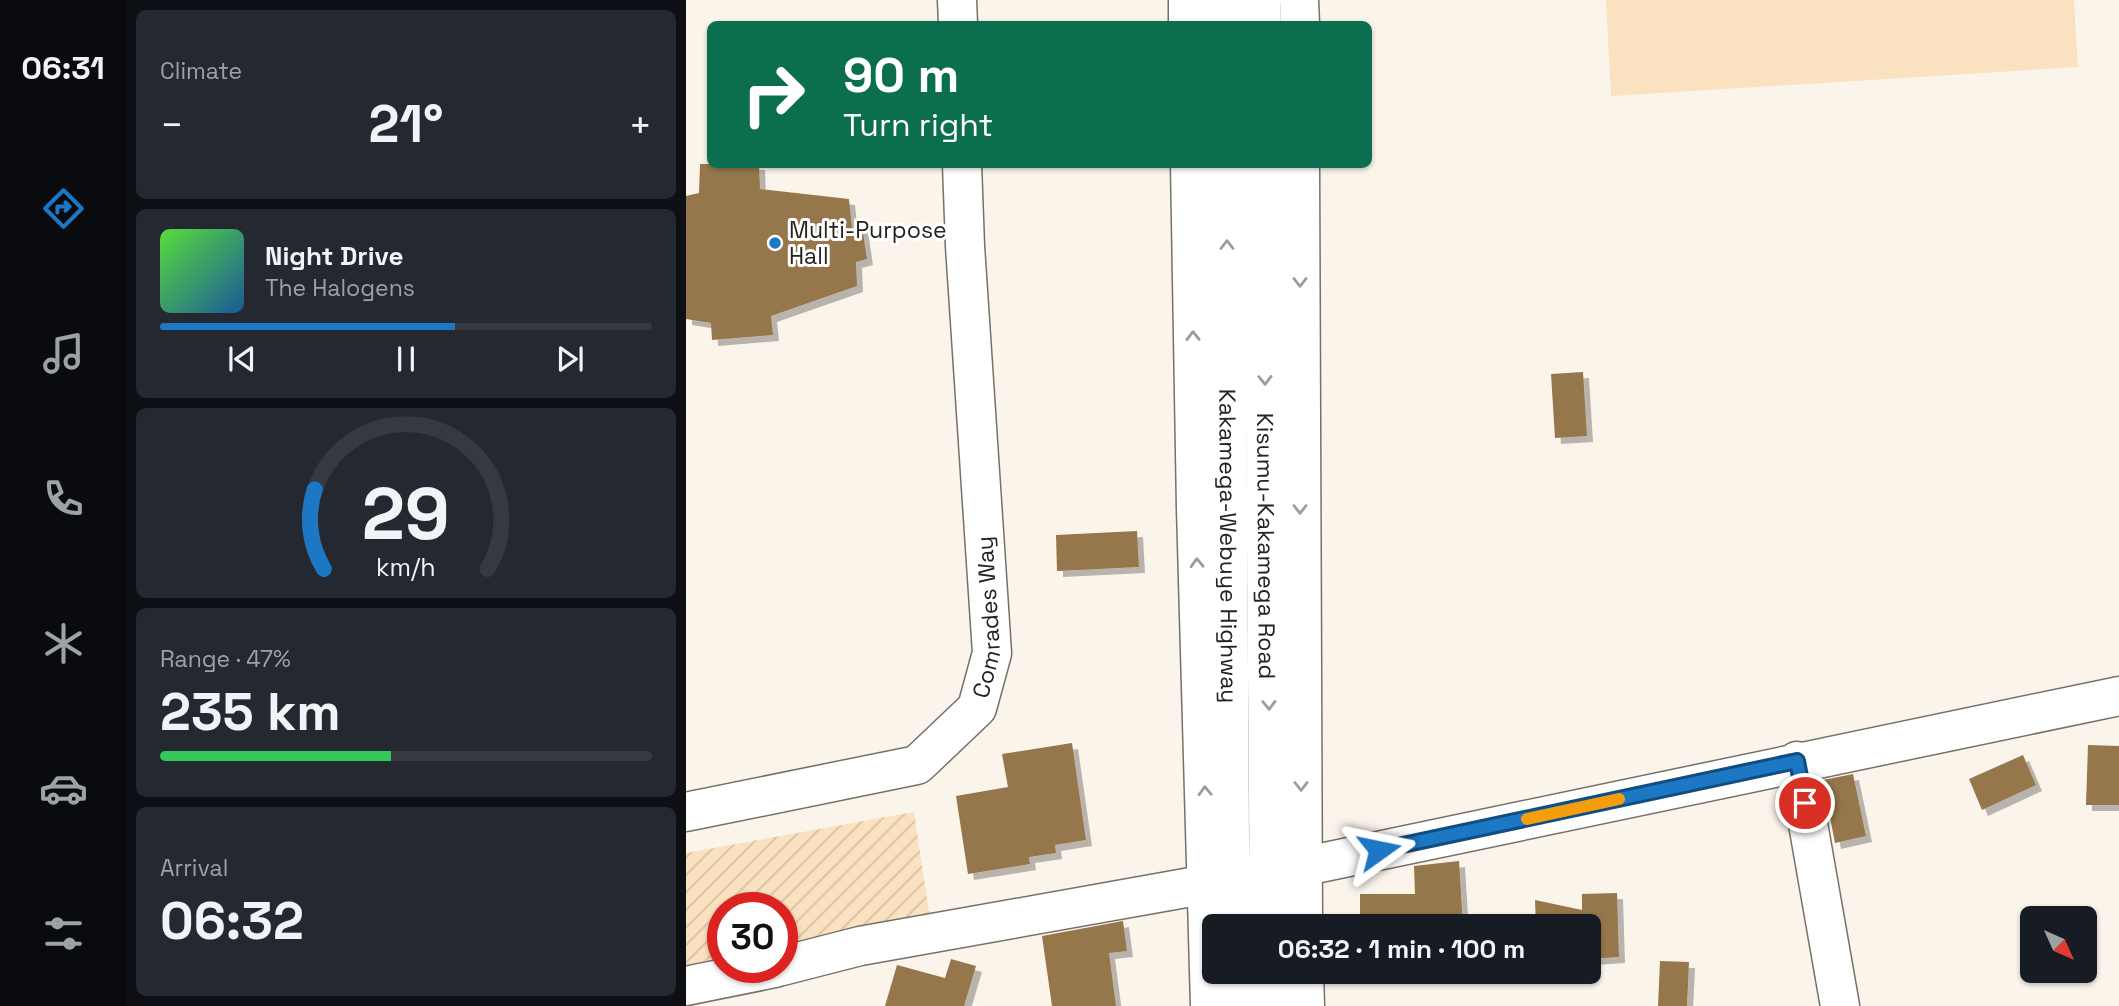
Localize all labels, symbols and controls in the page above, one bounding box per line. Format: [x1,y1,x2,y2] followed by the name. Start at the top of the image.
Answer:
[843,44,959,106] text: 90 m
[21,48,105,88] text: 06:31
[728,49,819,140] icon: right
[160,56,242,86] text: Climate
[369,91,443,157] text: 21°
[160,101,184,149] text: −
[628,101,652,149] text: +
[843,105,993,145] text: Turn right
[39,184,88,233] icon: directions
[789,215,947,271] place label: Multi-Purpose Hall
[767,235,783,251] marker: Multi-Purpose Hall
[265,239,403,273] text: Night Drive
[1219,239,1235,250] one-way arrow
[265,273,415,303] text: The Halogens
[1292,277,1308,287] one-way arrow
[39,329,88,378] icon: music
[1185,330,1200,341] one-way arrow
[223,340,261,378] icon: previous
[387,340,425,378] icon: pause
[551,340,589,378] icon: next
[1258,374,1273,385] one-way arrow
[1212,389,1244,703] street label: Kakamega-Webuye Highway
[1250,413,1282,679] street label: Kisumu-Kakamega Road
[362,467,450,560] text: 29
[39,474,88,523] icon: phone
[1292,504,1308,515] one-way arrow
[965,535,1007,701] street label: Comrades Way
[376,551,436,583] text: km/h
[1190,558,1205,569] one-way arrow
[39,619,88,668] icon: climate
[160,644,291,674] text: Range · 47%
[160,679,341,745] text: 235 km
[1261,700,1277,711] one-way arrow
[39,764,88,813] icon: car
[1775,773,1835,833] pin
[1293,781,1309,791] one-way arrow
[1786,784,1824,822] icon: arrive
[1197,785,1213,796] one-way arrow
[1342,813,1416,887] position arrow
[160,853,228,883] text: Arrival
[160,888,304,954] text: 06:32
[707,892,798,983] speed limit sign: 30
[2020,906,2096,984] north arrow
[2020,906,2097,983] map controls
[39,909,88,958] icon: filters
[1278,932,1525,966] text: 06:32 · 1 min · 100 m

